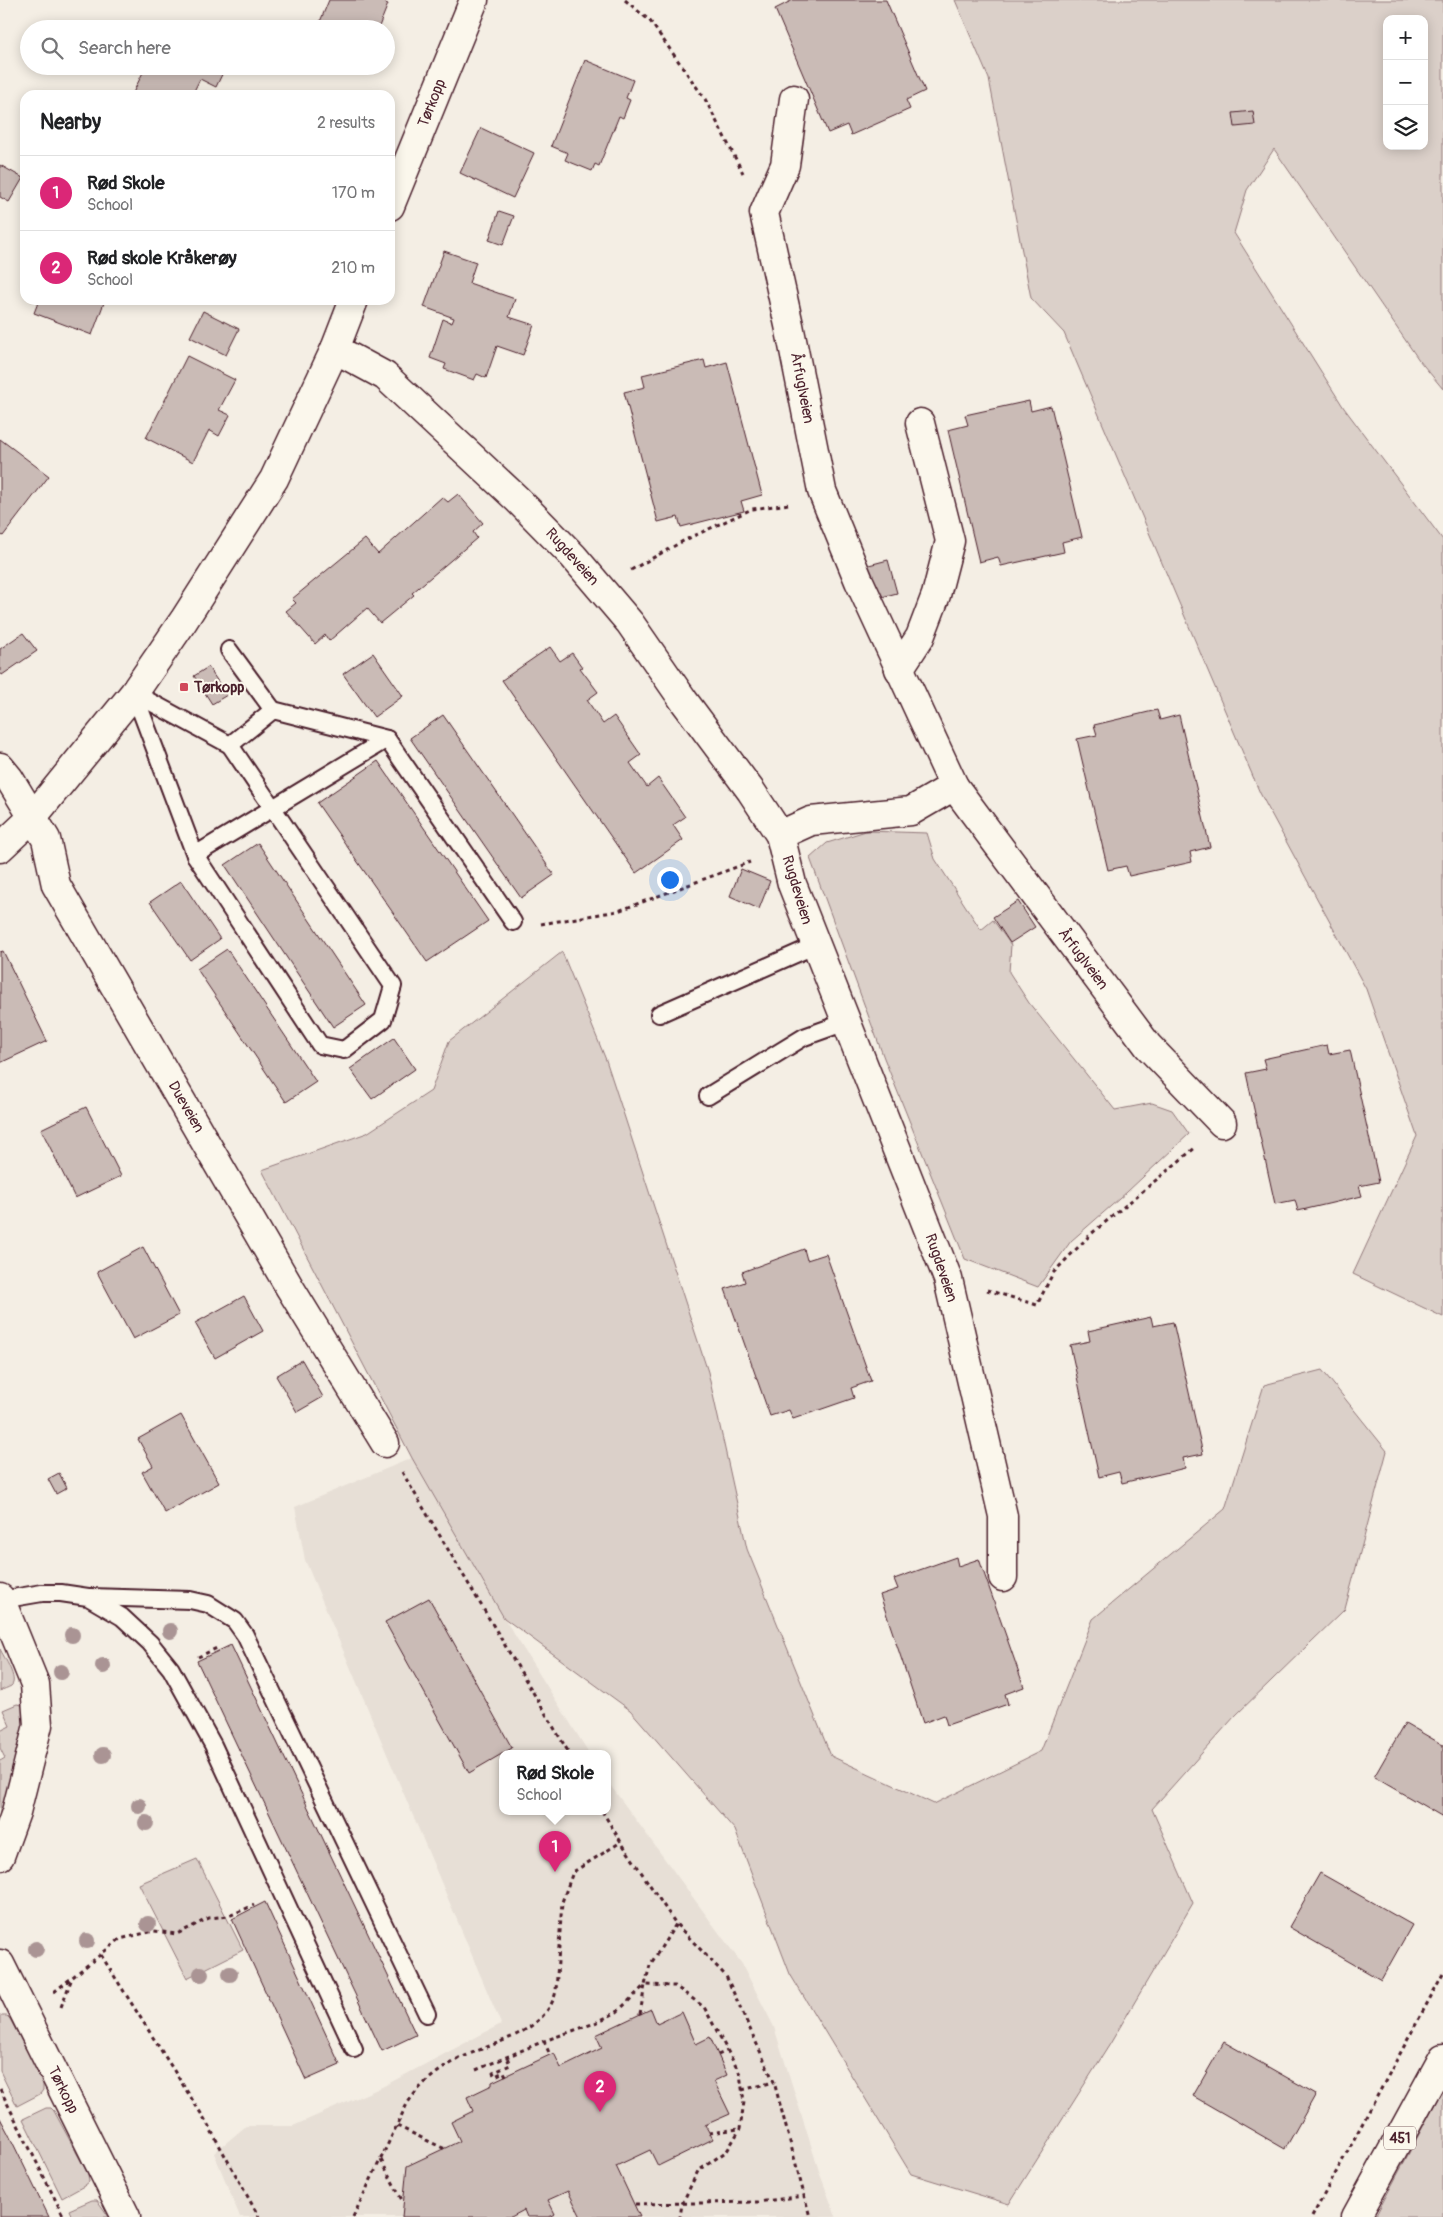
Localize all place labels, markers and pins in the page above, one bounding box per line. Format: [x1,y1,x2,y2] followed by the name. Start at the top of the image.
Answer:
[193,678,244,697] place label: Tørkopp
[178,681,190,693] marker: Tørkopp
[539,1831,571,1872] pin: 1
[584,2071,616,2112] pin: 2

